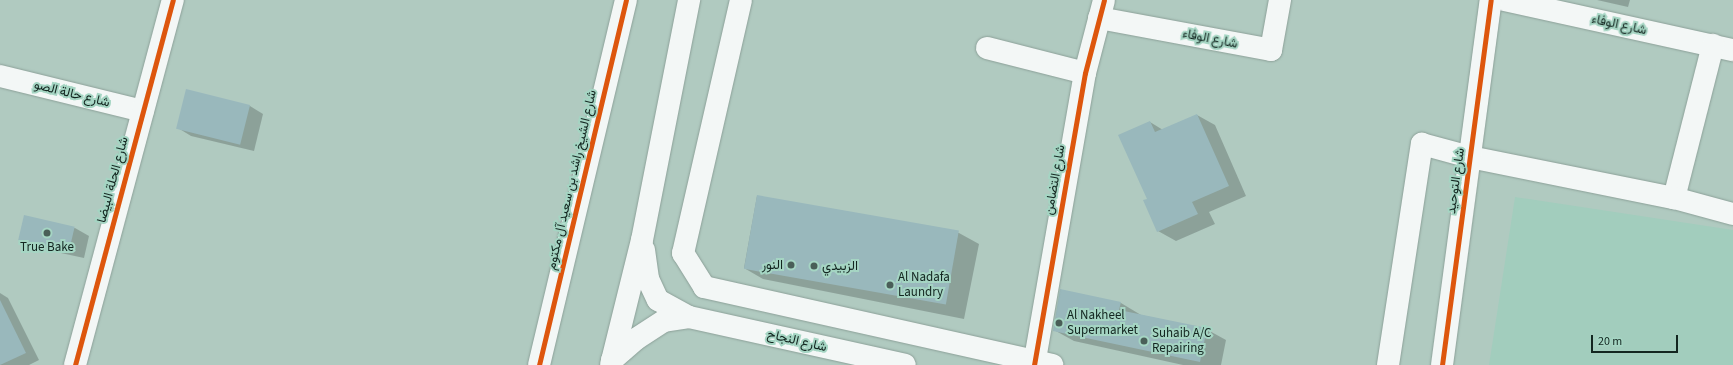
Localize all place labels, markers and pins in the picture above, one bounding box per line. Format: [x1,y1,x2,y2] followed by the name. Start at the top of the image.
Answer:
[42,228,52,238] marker: True Bake
[20,239,74,255] place label: True Bake
[762,257,783,273] place label: النور
[822,258,858,274] place label: الزبيدي
[786,260,796,270] marker: النور
[809,261,819,271] marker: الزبيدي
[898,270,950,301] place label: Al Nadafa Laundry
[885,280,895,290] marker: Al Nadafa Laundry
[1067,308,1138,339] place label: Al Nakheel Supermarket
[1054,318,1064,328] marker: Al Nakheel Supermarket
[1152,326,1212,357] place label: Suhaib A/C Repairing
[1139,336,1149,346] marker: Suhaib A/C Repairing

